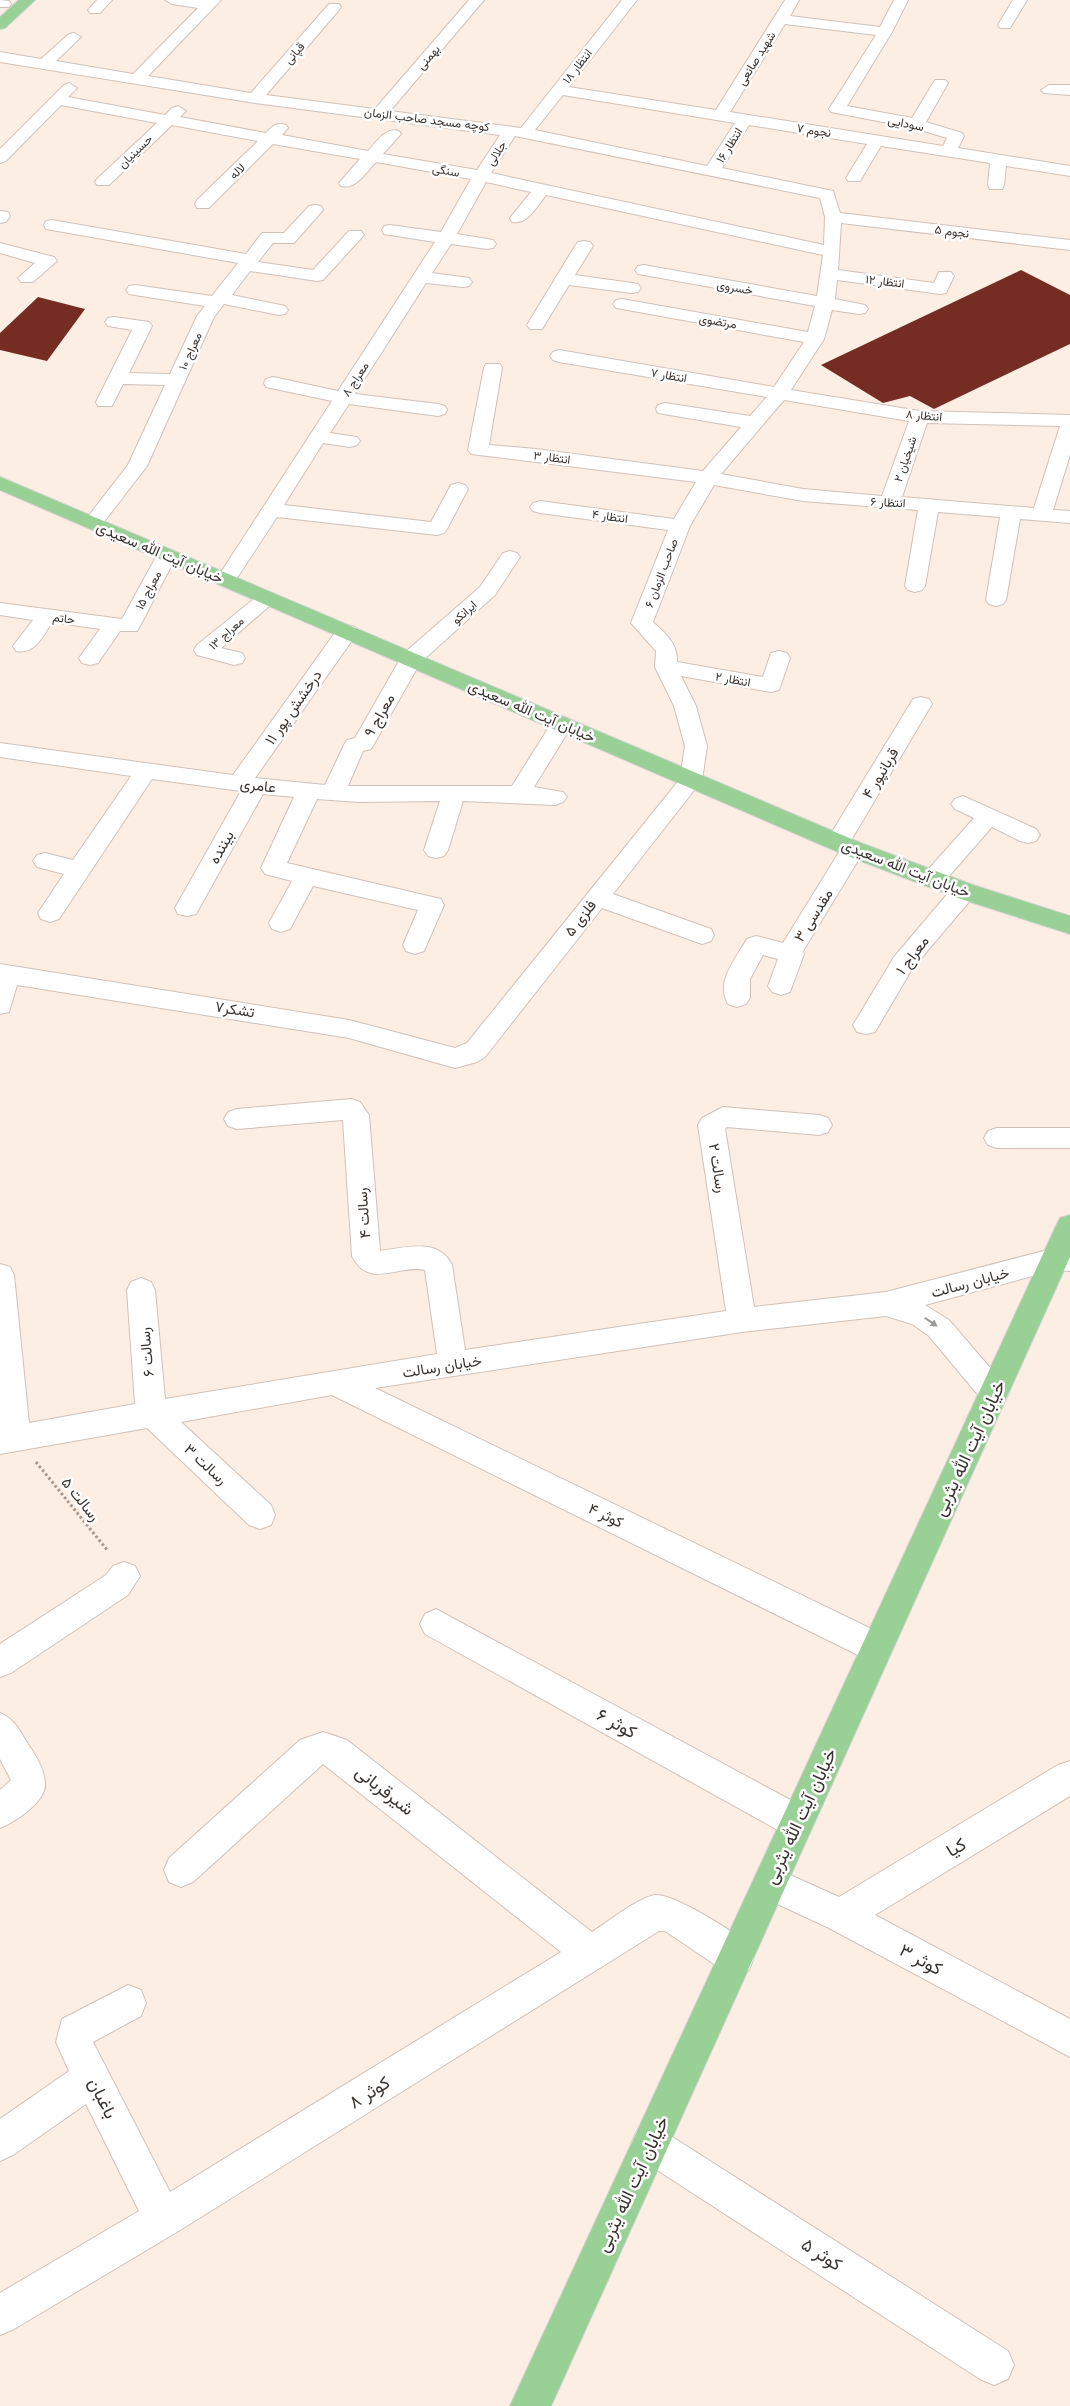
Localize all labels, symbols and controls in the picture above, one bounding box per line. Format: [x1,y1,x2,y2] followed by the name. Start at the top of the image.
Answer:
[734,28,779,88] street label: شهید صانعی
[280,39,308,68] street label: قپانی
[413,41,444,73] street label: بهمنی
[559,46,596,87] street label: انتظار ۱۸
[363,104,490,135] street label: کوچه مسجد صاحب الزمان
[886,112,925,135] street label: سودایی
[796,120,832,141] street label: نجوم ۷
[712,125,746,166] street label: انتظار ۱۶
[115,131,155,171] street label: حسینیان
[482,138,510,169] street label: جلالی
[226,160,248,182] street label: لاله
[431,160,461,181] street label: سنگی
[934,221,970,242] street label: نجوم ۵
[865,271,905,292] street label: انتظار ۱۲
[716,276,754,299] street label: خسروی
[698,310,738,333] street label: مرتضوی
[175,330,207,373] street label: معراج ۱۰
[338,359,373,400] street label: معراج ۸
[650,364,688,387] street label: انتظار ۷
[905,406,943,425] street label: انتظار ۸
[890,434,920,484] street label: شیخیان ۲
[533,447,571,468] street label: انتظار ۳
[870,494,906,511] street label: انتظار ۶
[591,506,629,527] street label: انتظار ۴
[93,517,226,588] street label: خیابان آیت الله سعیدی
[641,536,682,610] street label: صاحب الزمان ۶
[132,568,166,613] street label: معراج ۱۵
[448,597,480,628] street label: ایرانکو
[52,609,76,628] street label: حاتم
[205,613,248,654] street label: معراج ۱۳
[260,666,326,749] street label: درخشش پور ۱۱
[714,669,752,690] street label: انتظار ۲
[465,676,598,747] street label: خیابان آیت الله سعیدی
[359,690,400,741] street label: معراج ۹
[857,744,903,802] street label: قربانپور ۴
[239,773,277,798] street label: عامری
[204,827,238,867] street label: بیننده
[839,835,973,902] street label: خیابان آیت الله سعیدی
[789,885,838,946] street label: مقدسی ۳
[560,896,601,941] street label: فلزی ۵
[891,932,934,979] street label: معراج ۱
[214,997,256,1022] street label: تشکر۷
[705,1142,731,1194] street label: رسالت ۲
[352,1187,374,1239] street label: رسالت ۴
[929,1262,1011,1302] street label: خیابان رسالت
[924,1317,938,1327] one-way arrow
[134,1327,158,1377] street label: رسالت ۶
[401,1350,483,1382] street label: خیابان رسالت
[928,1377,1011,1520] street label: خیابان آیت الله یثربی
[180,1439,232,1489] street label: رسالت ۳
[58,1473,104,1525] street label: رسالت ۵
[585,1498,627,1532] street label: کوثر ۴
[593,1704,641,1743] street label: کوثر ۶
[759,1745,842,1888] street label: خیابان آیت الله یثربی
[351,1761,419,1820] street label: شیرقربانی
[942,1833,970,1861] street label: کیا
[896,1939,946,1980] street label: کوثر ۳
[345,2071,394,2113] street label: کوثر ۸
[84,2074,122,2122] street label: باغبان
[591,2113,674,2256] street label: خیابان آیت الله یثربی
[797,2233,846,2276] street label: کوثر ۵

